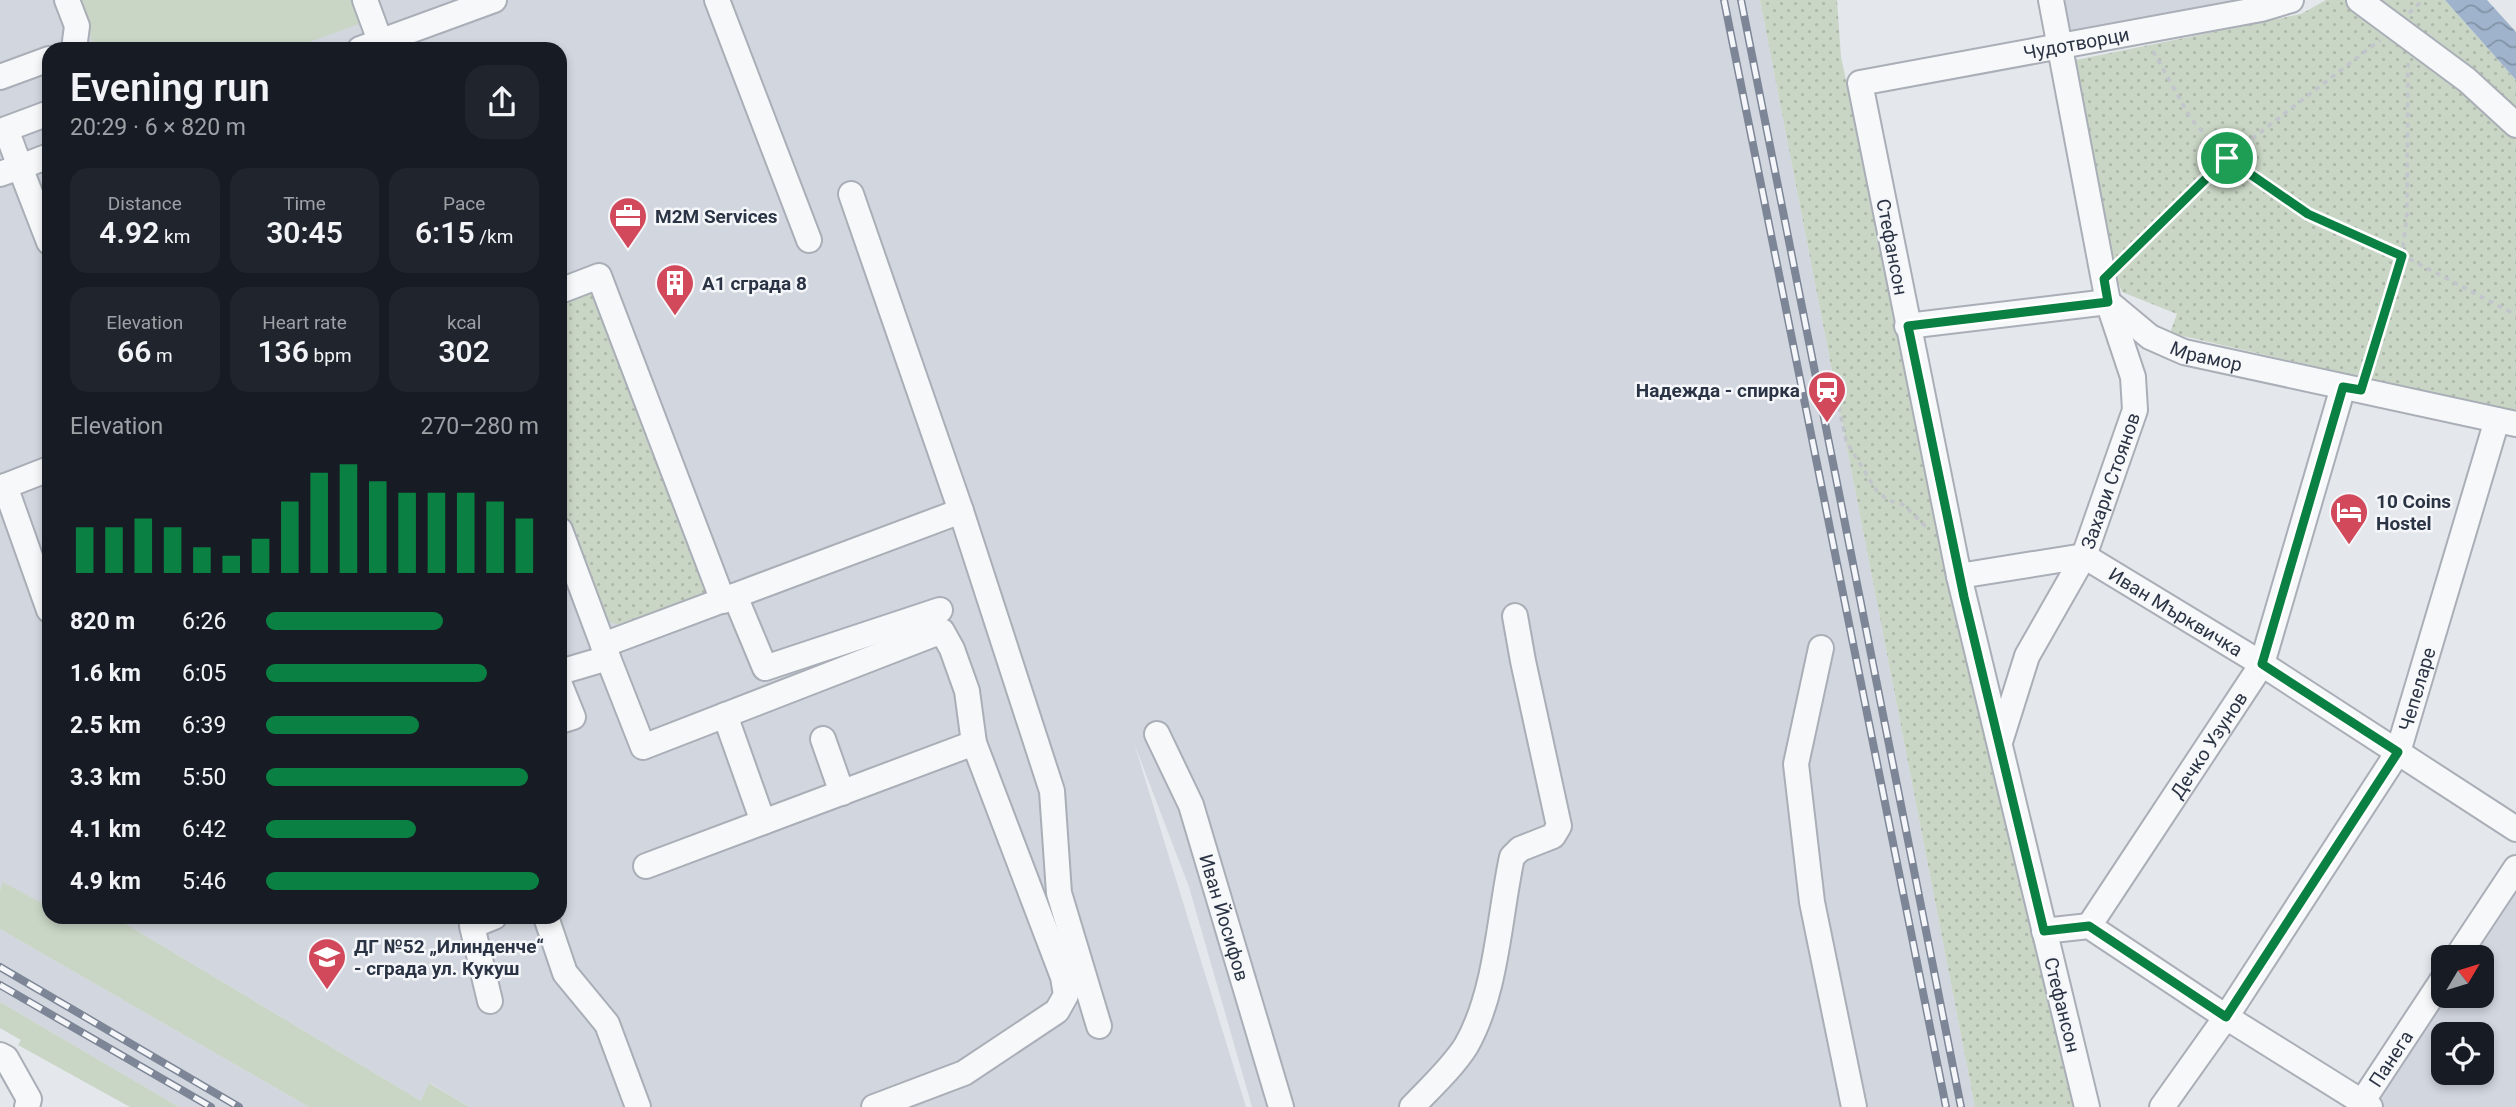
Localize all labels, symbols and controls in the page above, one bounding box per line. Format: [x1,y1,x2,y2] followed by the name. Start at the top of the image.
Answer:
[2021,22,2131,64] street label: Чудотворци
[465,65,539,139] button: share
[70,66,270,110] text: Evening run
[70,114,246,141] text: 20:29 · 6 × 820 m
[2197,128,2257,188] pin
[2208,139,2246,177] icon: arrive
[108,192,182,215] text: Distance
[283,192,326,215] text: Time
[443,192,485,215] text: Pace
[607,195,649,250] office icon: M2M Services
[1871,197,1913,297] street label: Стефансон
[655,205,778,228] place label: M2M Services
[99,215,159,250] text: 4.92
[266,215,343,250] text: 30:45
[415,215,475,250] text: 6:15
[159,225,190,248] text: km
[475,225,513,248] text: /km
[654,262,696,317] building icon: А1 сграда 8
[702,272,807,295] place label: А1 сграда 8
[106,311,183,334] text: Elevation
[262,311,347,334] text: Heart rate
[447,311,481,334] text: kcal
[117,334,151,369] text: 66
[257,334,309,369] text: 136
[438,334,490,369] text: 302
[2167,336,2244,376] street label: Мрамор
[151,344,173,367] text: m
[309,344,352,367] text: bpm
[1806,369,1848,424] station icon: Надежда - спирка
[1636,379,1800,402] place label: Надежда - спирка
[2076,409,2145,552] street label: Захари Стоянов
[70,413,163,440] text: Elevation
[420,413,539,440] text: 270–280 m
[2376,490,2451,535] place label: 10 Coins Hostel
[2328,491,2370,546] hotel icon: 10 Coins Hostel
[2105,562,2247,661] street label: Иван Мърквичка
[70,608,135,635] text: 820 m
[182,608,226,635] text: 6:26
[2393,645,2440,734] street label: Чепеларе
[70,660,141,687] text: 1.6 km
[182,660,226,687] text: 6:05
[2165,687,2252,803] street label: Дечко Узунов
[70,712,141,739] text: 2.5 km
[182,712,226,739] text: 6:39
[70,764,141,791] text: 3.3 km
[182,764,226,791] text: 5:50
[70,816,141,843] text: 4.1 km
[182,816,226,843] text: 6:42
[1195,851,1254,984] street label: Иван Йосифов
[70,868,141,895] text: 4.9 km
[182,868,226,895] text: 5:46
[354,935,544,980] place label: ДГ №52 „Илинденче“ - сграда ул. Кукуш
[306,936,348,991] school or university icon: ДГ №52 „Илинденче“ - сграда ул. Кукуш
[2431,945,2494,1008] north arrow
[2431,945,2494,1085] map controls
[2039,955,2085,1055] street label: Стефансон
[2431,1022,2494,1085] button: locate
[2364,1026,2418,1091] street label: Панега

